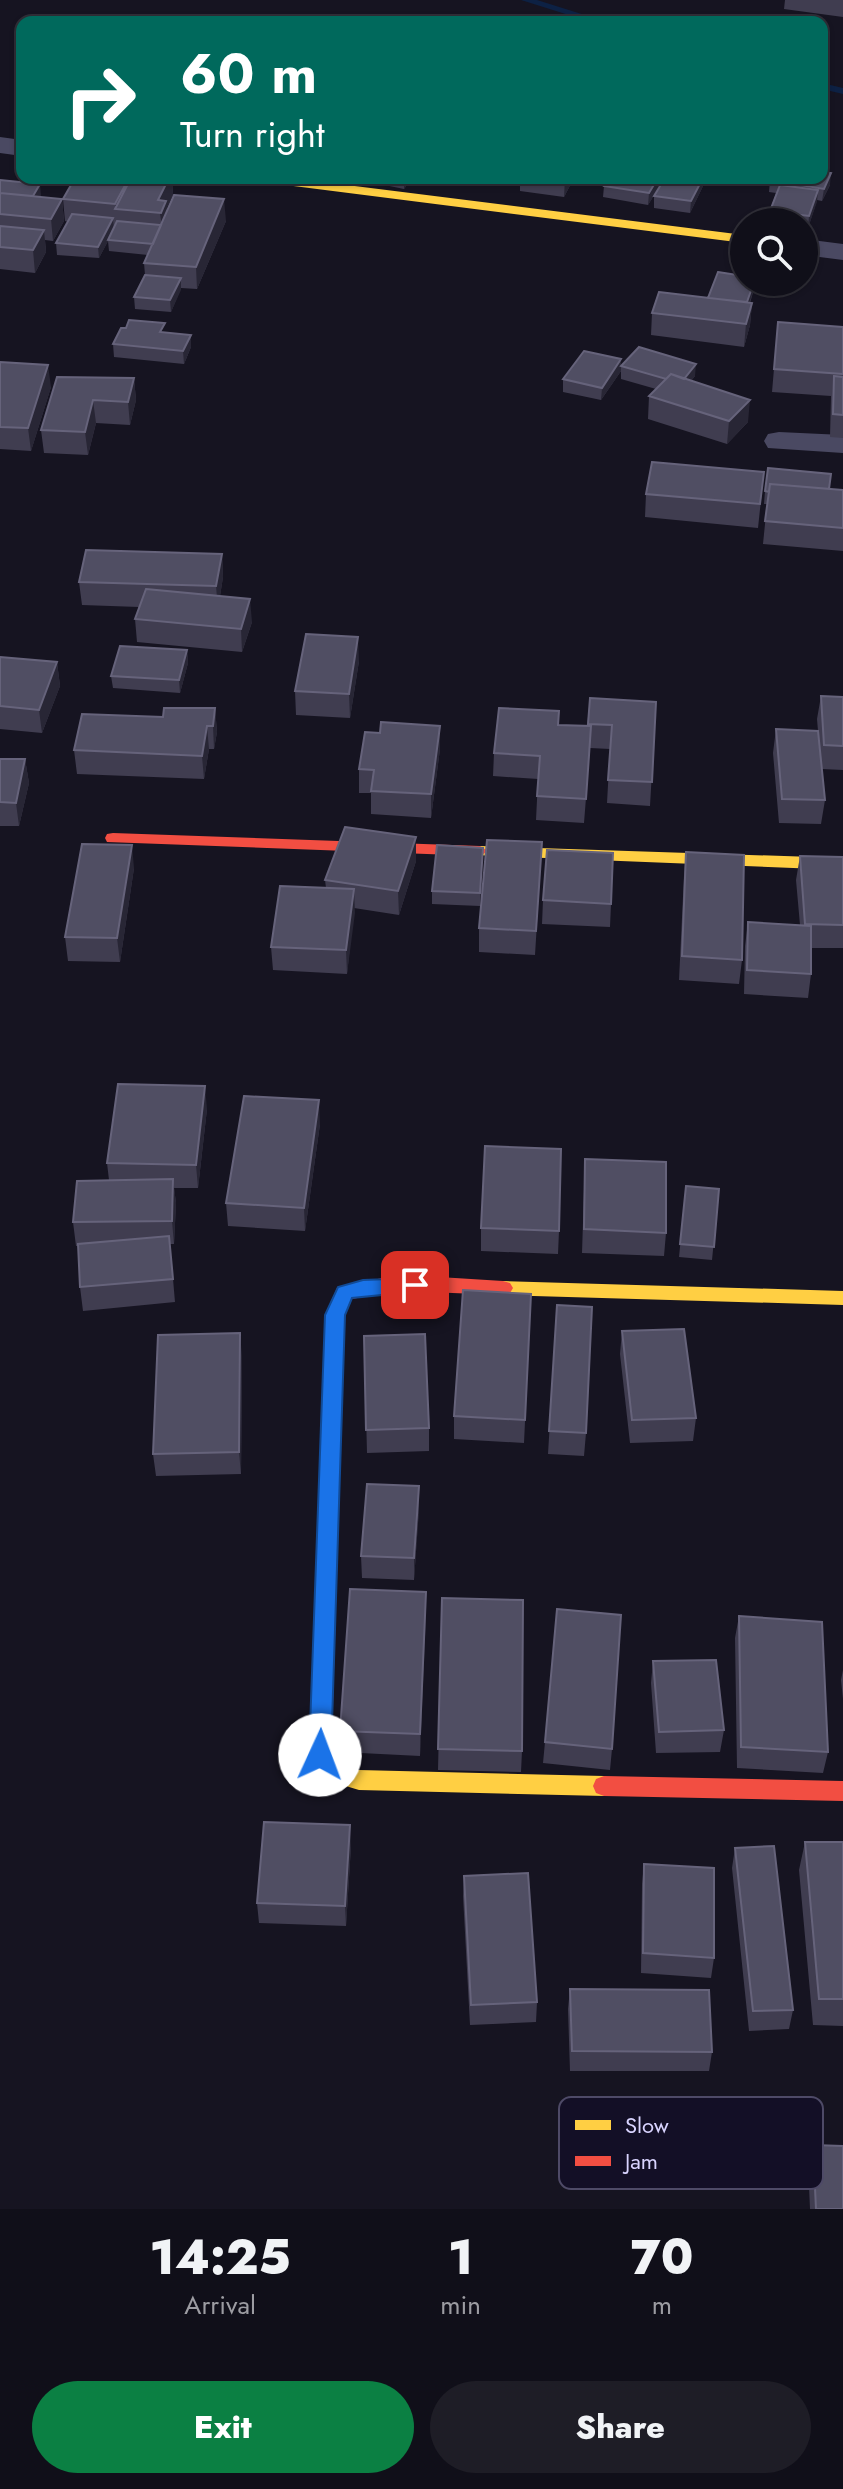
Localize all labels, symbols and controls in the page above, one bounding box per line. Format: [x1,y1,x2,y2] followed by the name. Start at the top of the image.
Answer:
[180,33,317,114] text: 60 m
[48,48,152,152] icon: right
[180,108,325,160] text: Turn right
[730,208,818,296] map controls
[730,208,818,296] button: search
[381,1251,449,1319] pin
[393,1263,437,1307] icon: arrive
[278,1713,362,1797] position arrow
[559,2097,823,2189] legend
[625,2109,669,2141] text: Slow
[622,2145,658,2177] text: Jam
[150,2223,291,2292] text: 14:25
[448,2223,473,2292] text: 1
[631,2223,693,2292] text: 70
[184,2286,256,2324] text: Arrival
[440,2286,481,2324] text: min
[652,2286,672,2324] text: m
[32,2381,414,2473] button: Exit
[430,2381,811,2473] button: Share

